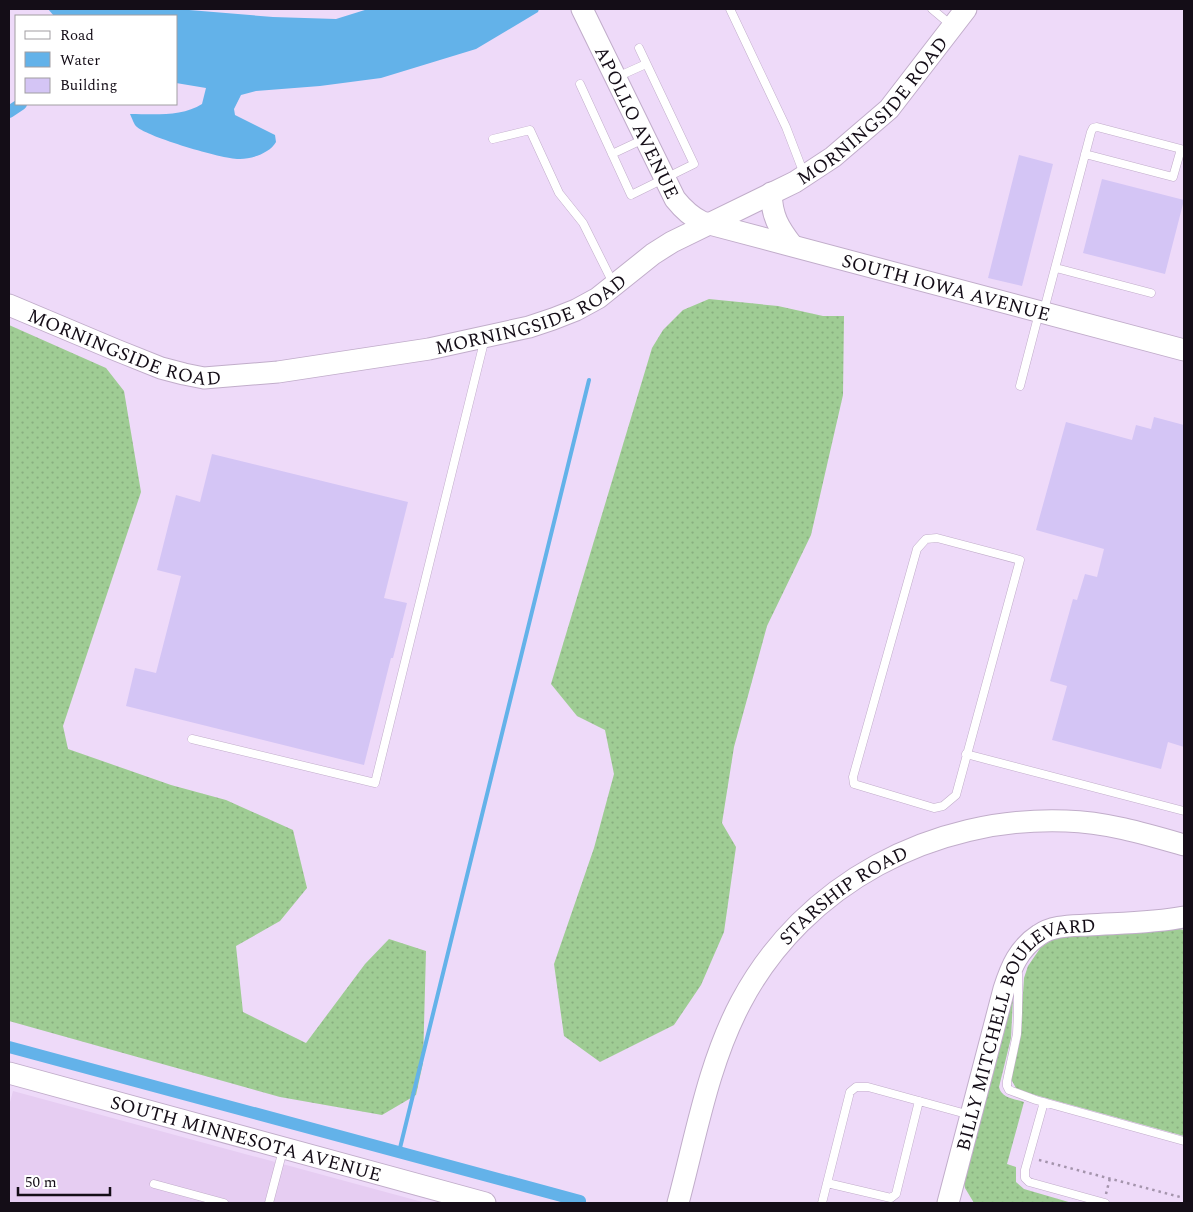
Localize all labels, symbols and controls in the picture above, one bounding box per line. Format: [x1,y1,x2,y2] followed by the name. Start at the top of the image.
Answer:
[15,15,178,105] legend
[60,24,94,47] text: Road
[791,31,956,193] street label: MORNINGSIDE ROAD
[586,41,686,204] street label: APOLLO AVENUE
[60,49,100,72] text: Water
[60,74,117,97] text: Building
[838,247,1053,330] street label: SOUTH IOWA AVENUE
[432,267,634,363] street label: MORNINGSIDE ROAD
[23,302,223,394] street label: MORNINGSIDE ROAD
[772,839,913,952] street label: STARSHIP ROAD
[949,912,1097,1154] street label: BILLY MITCHELL BOULEVARD
[107,1088,385,1190] street label: SOUTH MINNESOTA AVENUE
[18,1164,110,1196] scale bar
[25,1171,57,1194] text: 50 m

